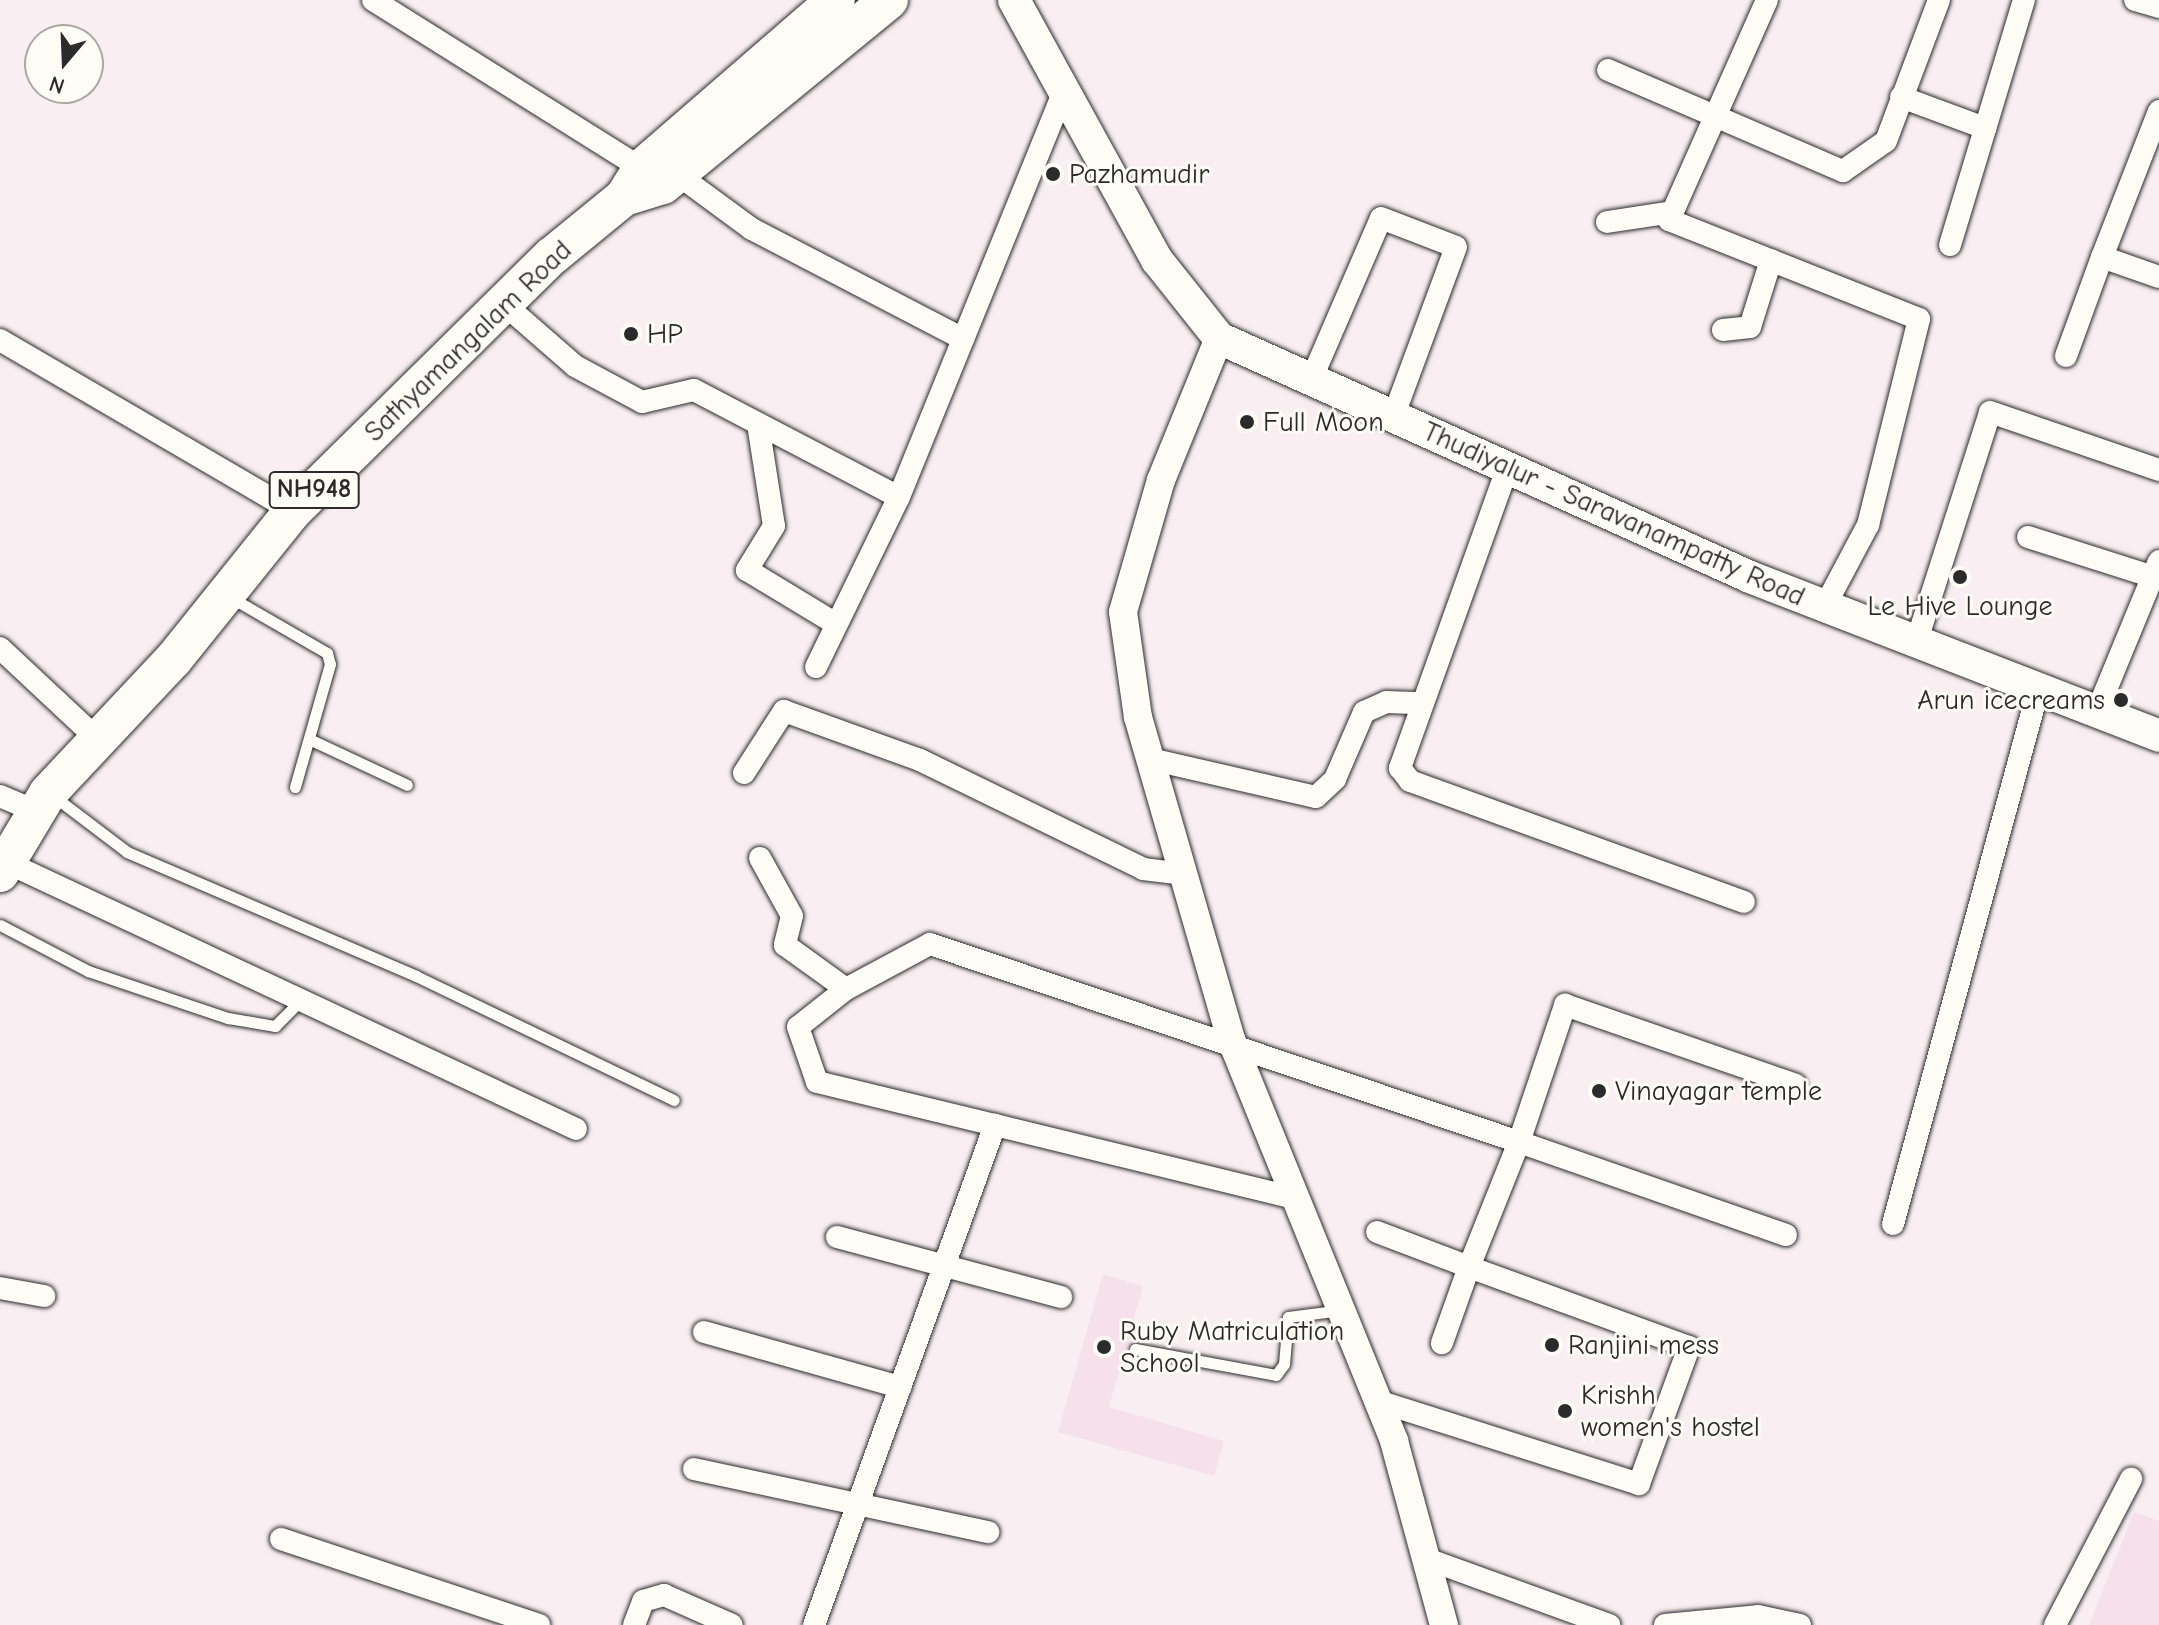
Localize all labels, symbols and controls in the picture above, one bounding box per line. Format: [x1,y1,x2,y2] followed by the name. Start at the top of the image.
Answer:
[24,24,104,104] north arrow
[46,70,68,99] text: N
[1069,157,1209,191] place label: Pazhamudir
[1044,165,1062,183] marker: Pazhamudir
[357,233,579,449] street label: Sathyamangalam Road
[647,317,683,351] place label: HP
[622,325,640,343] marker: HP
[1263,405,1384,439] place label: Full Moon
[1238,413,1256,431] marker: Full Moon
[1418,414,1810,614] street label: Thudiyalur - Saravanampatty Road
[268,468,360,512] road number: NH948
[1951,568,1969,586] marker: Le Hive Lounge
[1867,589,2053,623] place label: Le Hive Lounge
[1917,683,2105,717] place label: Arun icecreams
[2112,691,2130,709] marker: Arun icecreams
[1615,1074,1822,1108] place label: Vinayagar temple
[1590,1082,1608,1100] marker: Vinayagar temple
[1120,1314,1344,1380] place label: Ruby Matriculation School
[1568,1328,1719,1362] place label: Ranjini mess
[1543,1336,1561,1354] marker: Ranjini mess
[1095,1338,1113,1356] marker: Ruby Matriculation School
[1581,1378,1760,1444] place label: Krishh women's hostel
[1556,1402,1574,1420] marker: Krishh women's hostel

